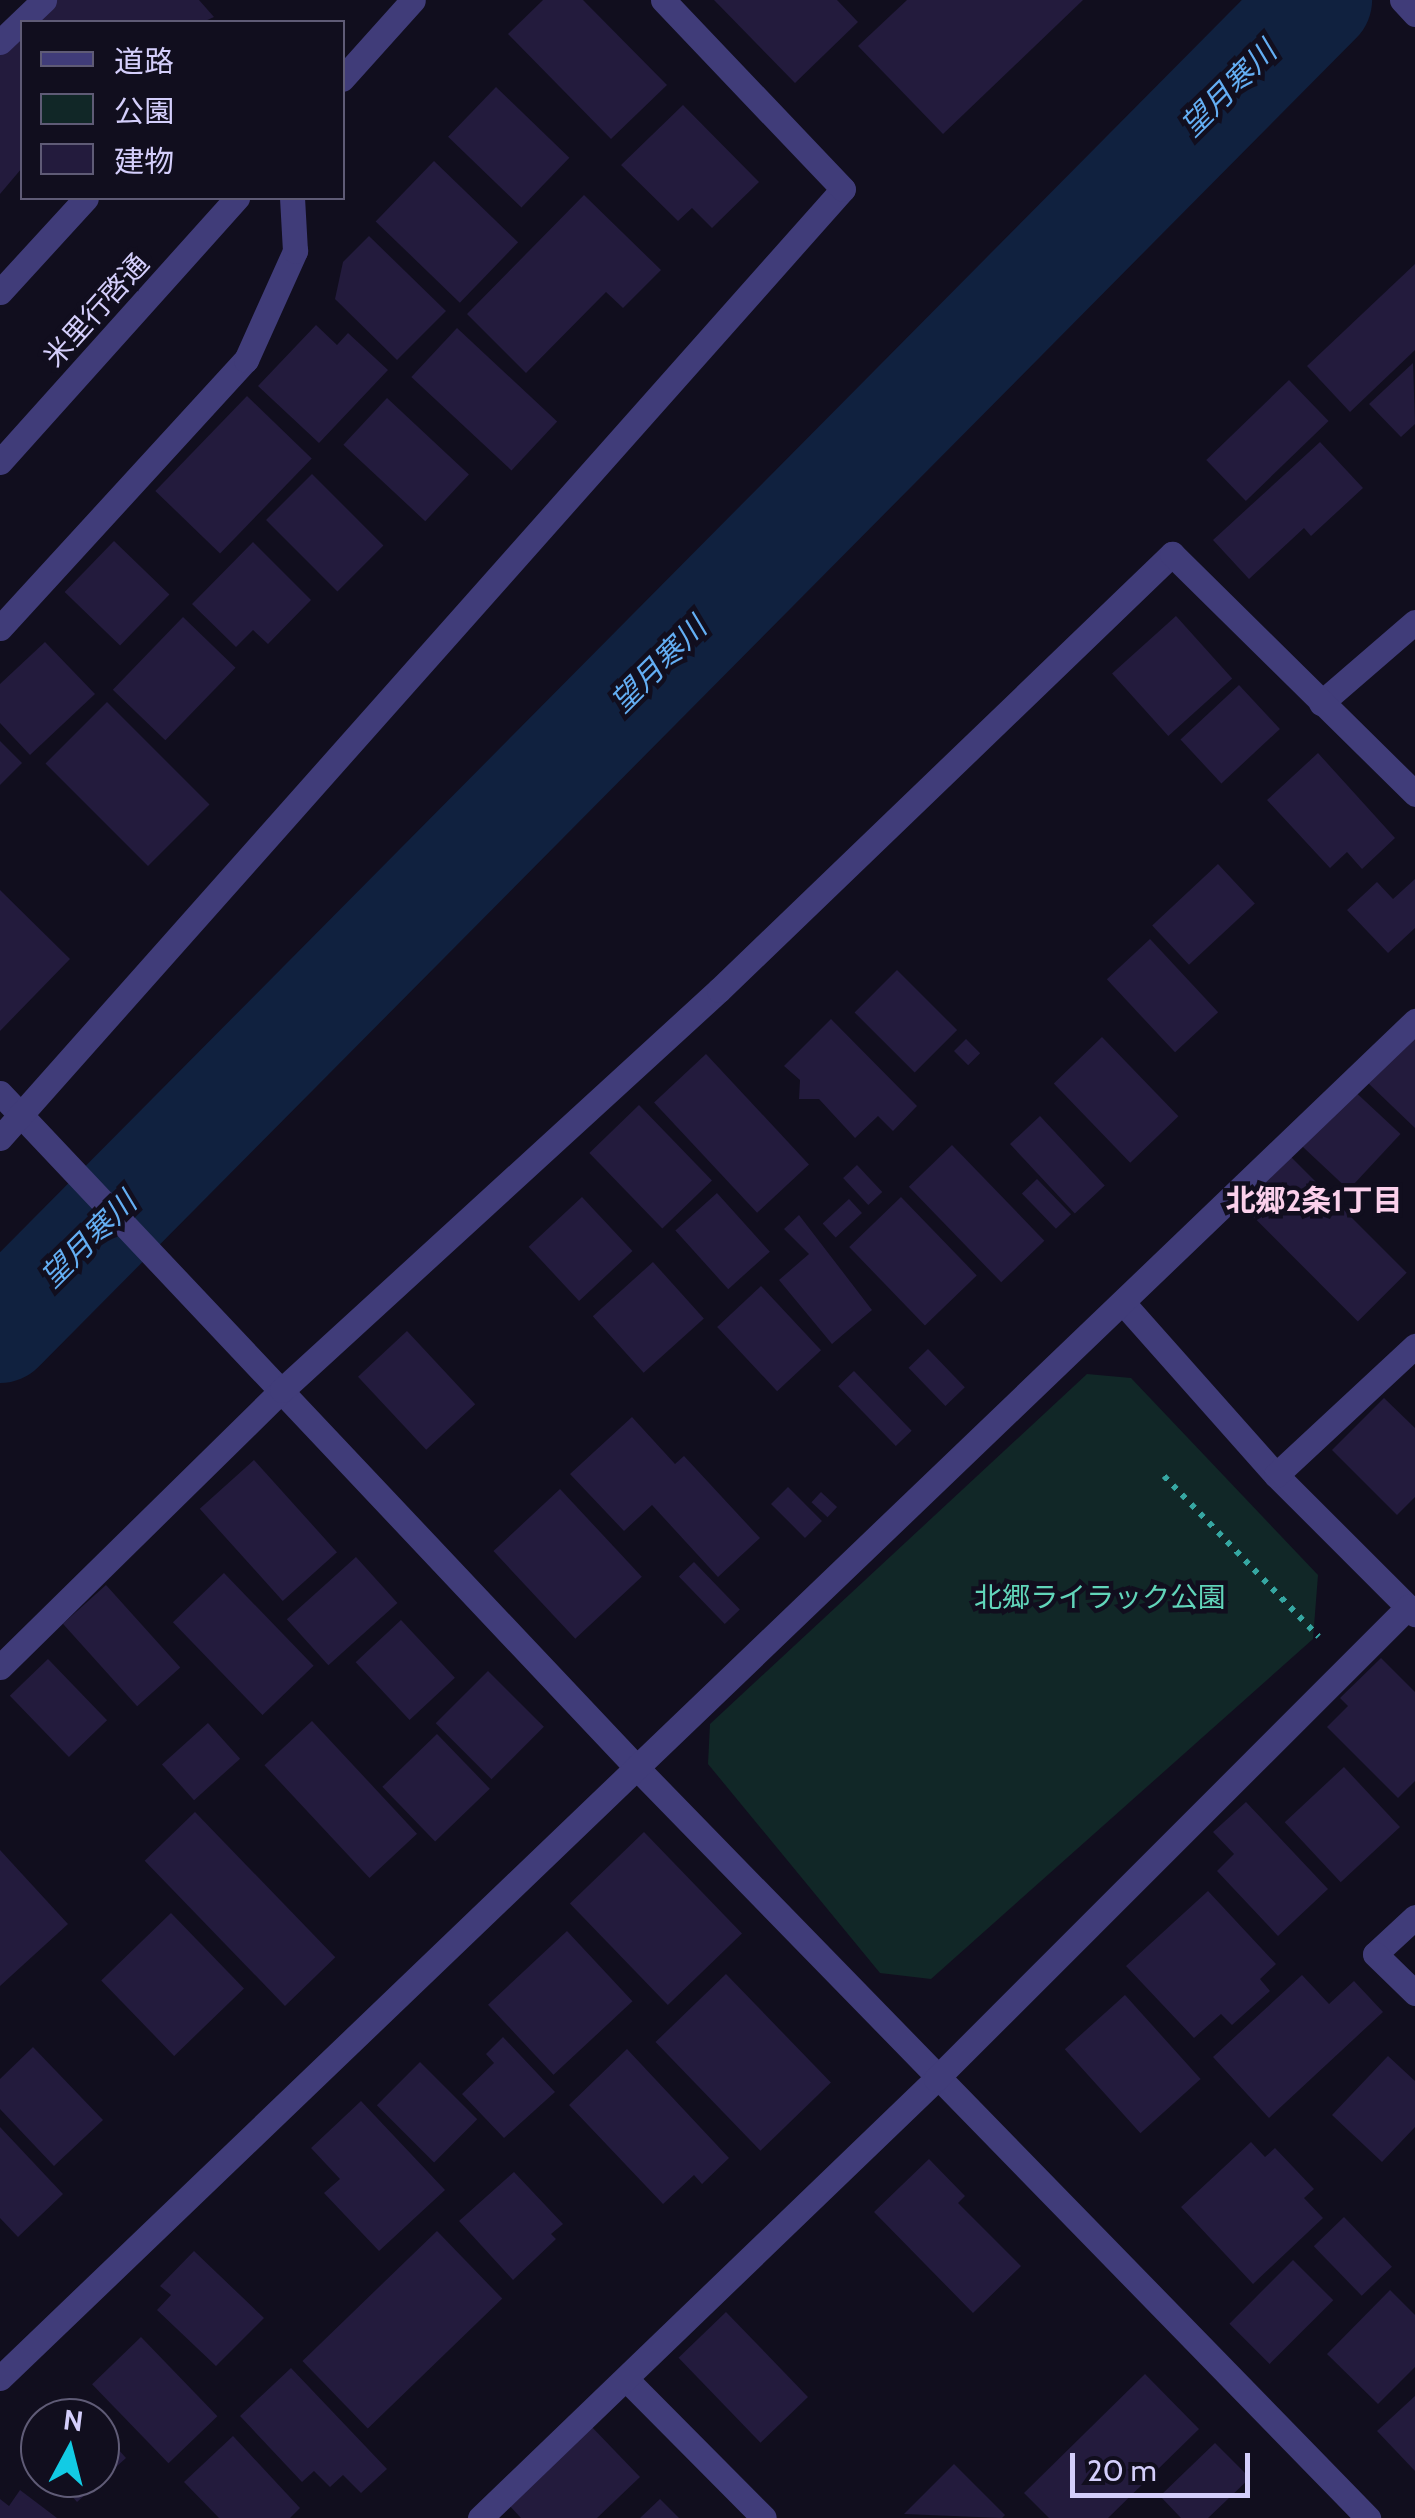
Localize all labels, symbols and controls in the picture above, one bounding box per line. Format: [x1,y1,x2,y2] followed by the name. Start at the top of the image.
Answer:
[20,20,345,200] legend
[1174,34,1284,144] water label: 望月寒川
[114,43,174,80] text: 道路
[114,93,174,130] text: 公園
[114,143,174,180] text: 建物
[37,247,155,373] street label: 米里行啓通
[604,610,714,720] water label: 望月寒川
[1226,1183,1402,1219] district label: 北郷2条1丁目
[34,1185,144,1295] water label: 望月寒川
[974,1580,1226,1614] park label: 北郷ライラック公園
[20,2398,120,2498] north arrow
[62,2402,85,2438] text: N
[1075,2433,1255,2495] scale bar
[1087,2452,1157,2489] text: 20 m

